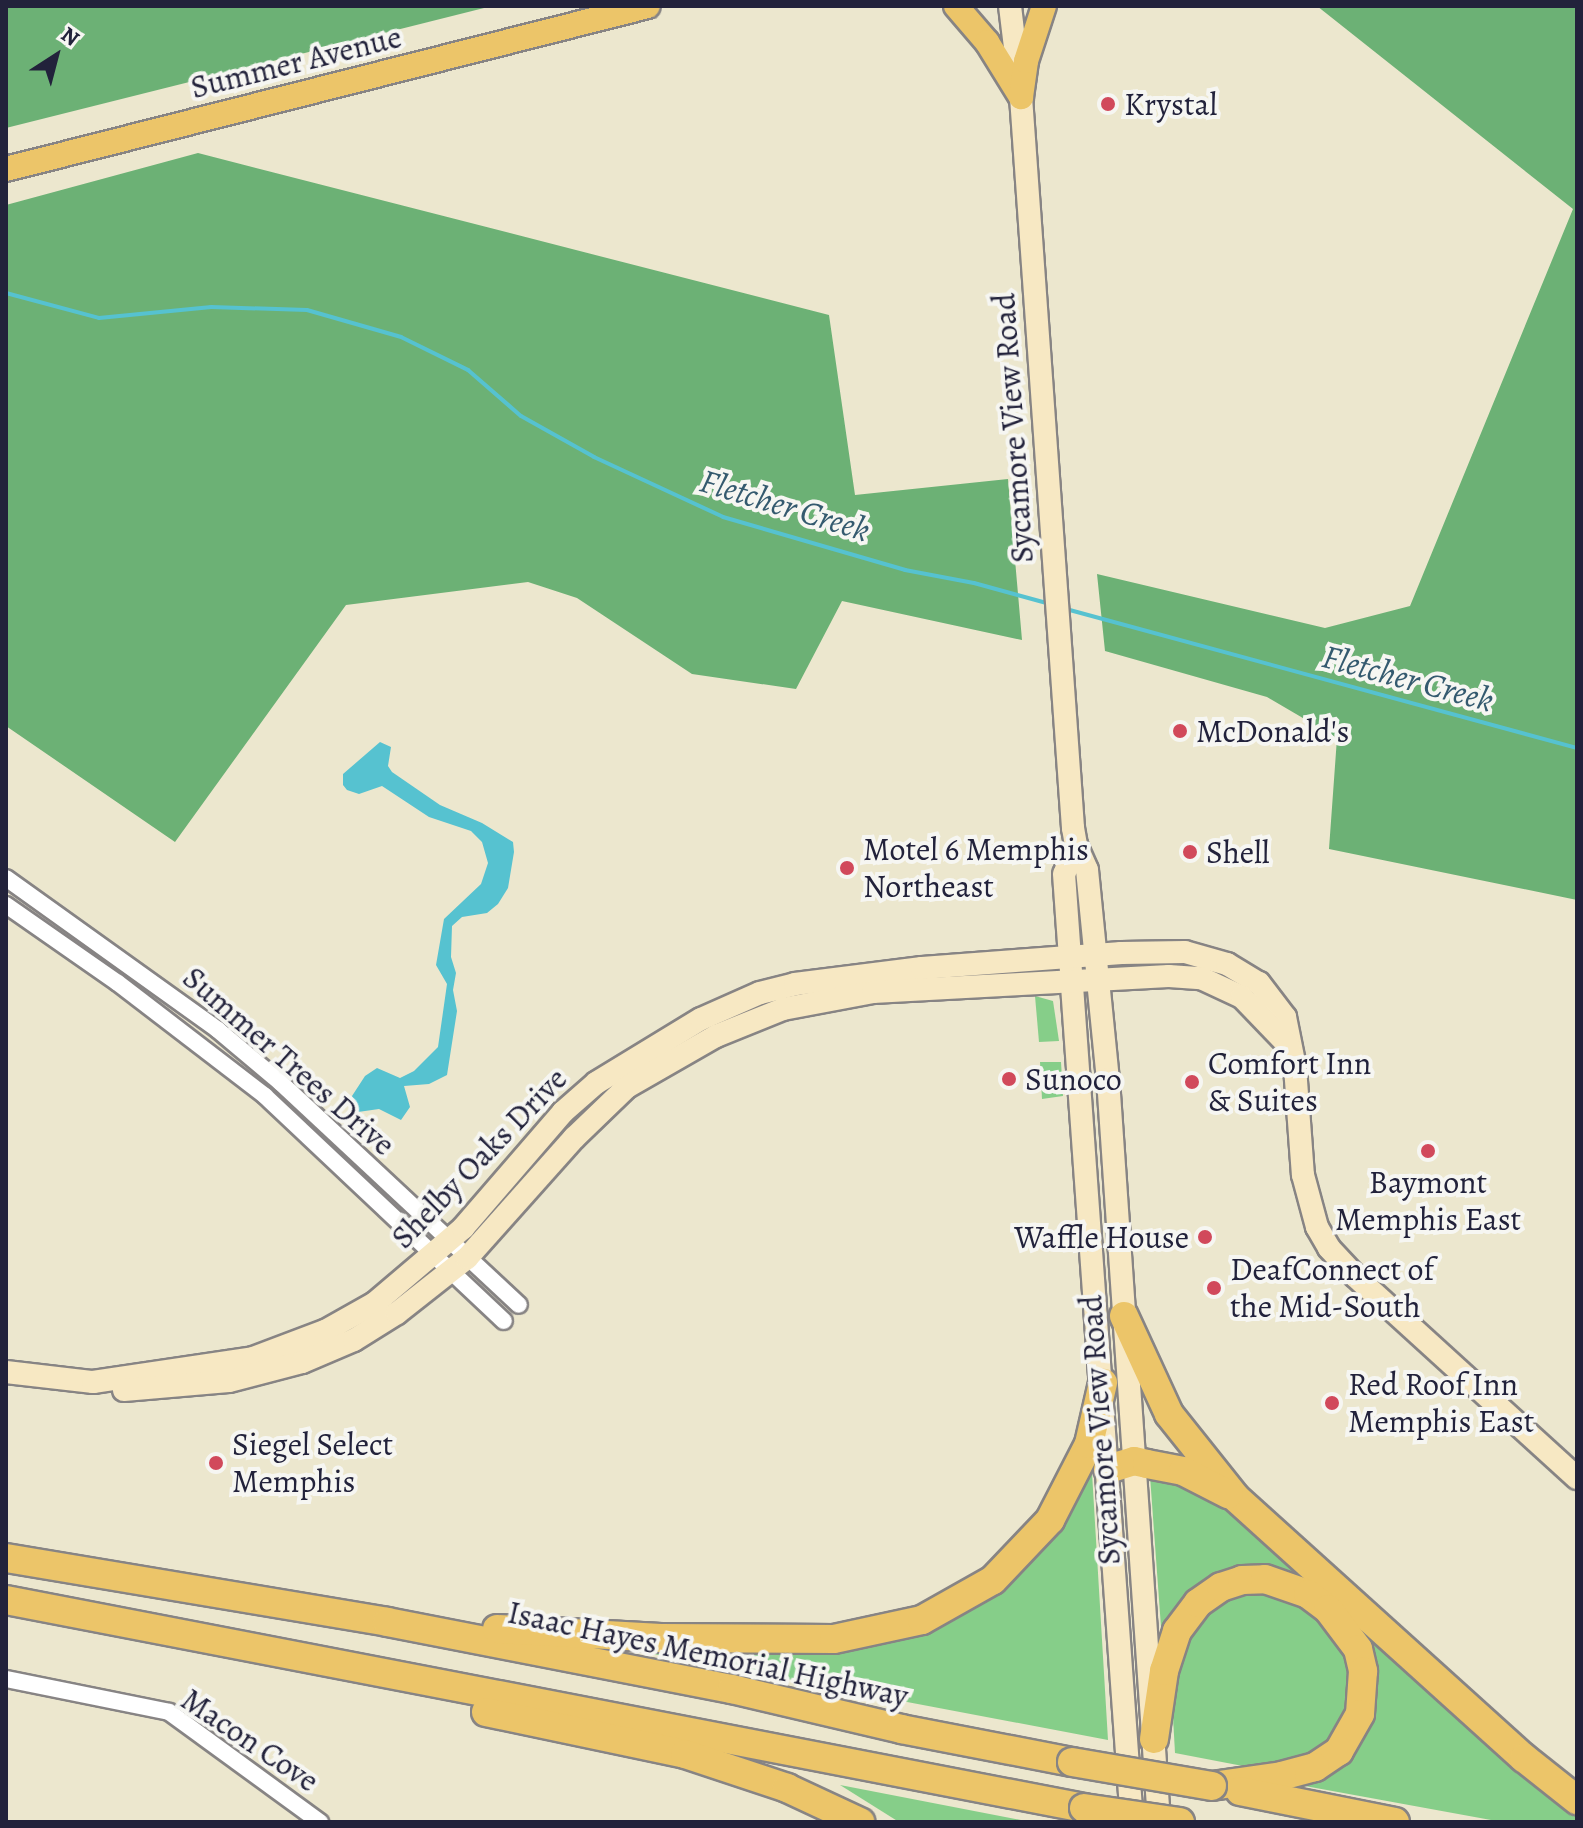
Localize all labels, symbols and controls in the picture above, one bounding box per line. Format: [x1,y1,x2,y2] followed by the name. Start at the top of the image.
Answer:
[16,16,96,96] north arrow
[187,17,405,107] street label: Summer Avenue
[55,20,85,53] text: N
[1124,85,1217,123] place label: Krystal
[1099,95,1117,113] marker: Krystal
[984,292,1042,564] street label: Sycamore View Road
[695,460,875,550] water label: Fletcher Creek
[1318,636,1498,720] water label: Fletcher Creek
[1196,712,1349,750] place label: McDonald's
[1171,722,1189,740] marker: McDonald's
[863,831,1089,906] place label: Motel 6 Memphis Northeast
[1206,833,1270,871] place label: Shell
[1181,843,1199,861] marker: Shell
[838,859,856,877] marker: Motel 6 Memphis Northeast
[175,958,403,1164] street label: Summer Trees Drive
[1208,1045,1371,1120] place label: Comfort Inn & Suites
[383,1060,575,1256] street label: Shelby Oaks Drive
[1025,1060,1122,1098] place label: Sunoco
[1000,1070,1018,1088] marker: Sunoco
[1183,1073,1201,1091] marker: Comfort Inn & Suites
[1419,1142,1437,1160] marker: Baymont Memphis East
[1335,1164,1521,1239] place label: Baymont Memphis East
[1014,1218,1189,1256] place label: Waffle House
[1196,1228,1214,1246] marker: Waffle House
[1230,1251,1434,1326] place label: DeafConnect of the Mid-South
[1205,1279,1223,1297] marker: DeafConnect of the Mid-South
[1071,1294,1129,1566] street label: Sycamore View Road
[1348,1366,1534,1441] place label: Red Roof Inn Memphis East
[1323,1394,1341,1412] marker: Red Roof Inn Memphis East
[232,1426,393,1501] place label: Siegel Select Memphis
[207,1454,225,1472] marker: Siegel Select Memphis
[504,1593,912,1715] street label: Isaac Hayes Memorial Highway
[174,1680,326,1800] street label: Macon Cove

